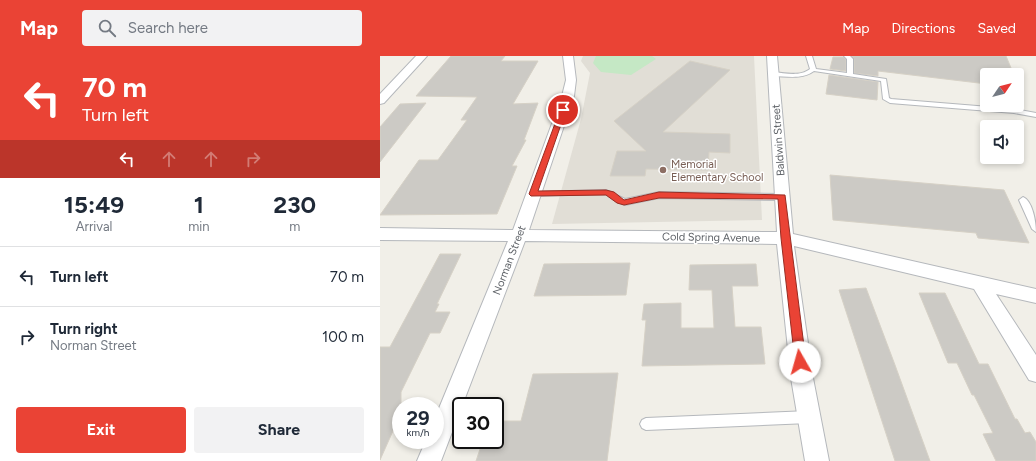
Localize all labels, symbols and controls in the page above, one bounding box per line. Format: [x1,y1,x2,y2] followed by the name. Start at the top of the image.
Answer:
[82,10,362,46] search box
[20,17,58,40] text: Map
[96,17,118,39] icon: search
[128,19,208,37] text: Search here
[842,20,870,37] text: Map
[892,20,955,37] text: Directions
[977,20,1016,37] text: Saved
[980,68,1024,112] north arrow
[980,68,1024,164] map controls
[82,70,147,104] text: 70 m
[16,72,68,124] icon: left
[546,93,580,127] pin
[552,99,574,121] icon: arrive
[82,104,149,126] text: Turn left
[770,104,787,176] street label: Baldwin Street
[980,120,1024,164] button: sound
[116,148,138,170] icon: left
[158,148,180,170] icon: ahead
[200,148,222,170] icon: ahead
[242,148,264,170] icon: right
[671,158,763,184] place label: Memorial Elementary School
[658,165,668,175] marker: Memorial Elementary School
[64,190,124,219] text: 15:49
[194,190,204,219] text: 1
[273,190,316,219] text: 230
[76,219,112,234] text: Arrival
[188,219,209,234] text: min
[289,219,300,234] text: m
[490,224,529,297] street label: Norman Street
[662,230,760,245] street label: Cold Spring Avenue
[16,266,38,288] icon: left
[50,268,108,286] text: Turn left
[330,268,364,286] text: 70 m
[50,320,118,338] text: Turn right
[16,326,38,348] icon: right
[322,328,364,346] text: 100 m
[50,338,137,353] text: Norman Street
[779,341,821,383] position arrow
[452,397,504,449] speed limit sign: 30
[406,406,430,430] text: 29
[16,407,186,453] button: Exit
[194,407,364,453] button: Share
[407,426,429,439] text: km/h

